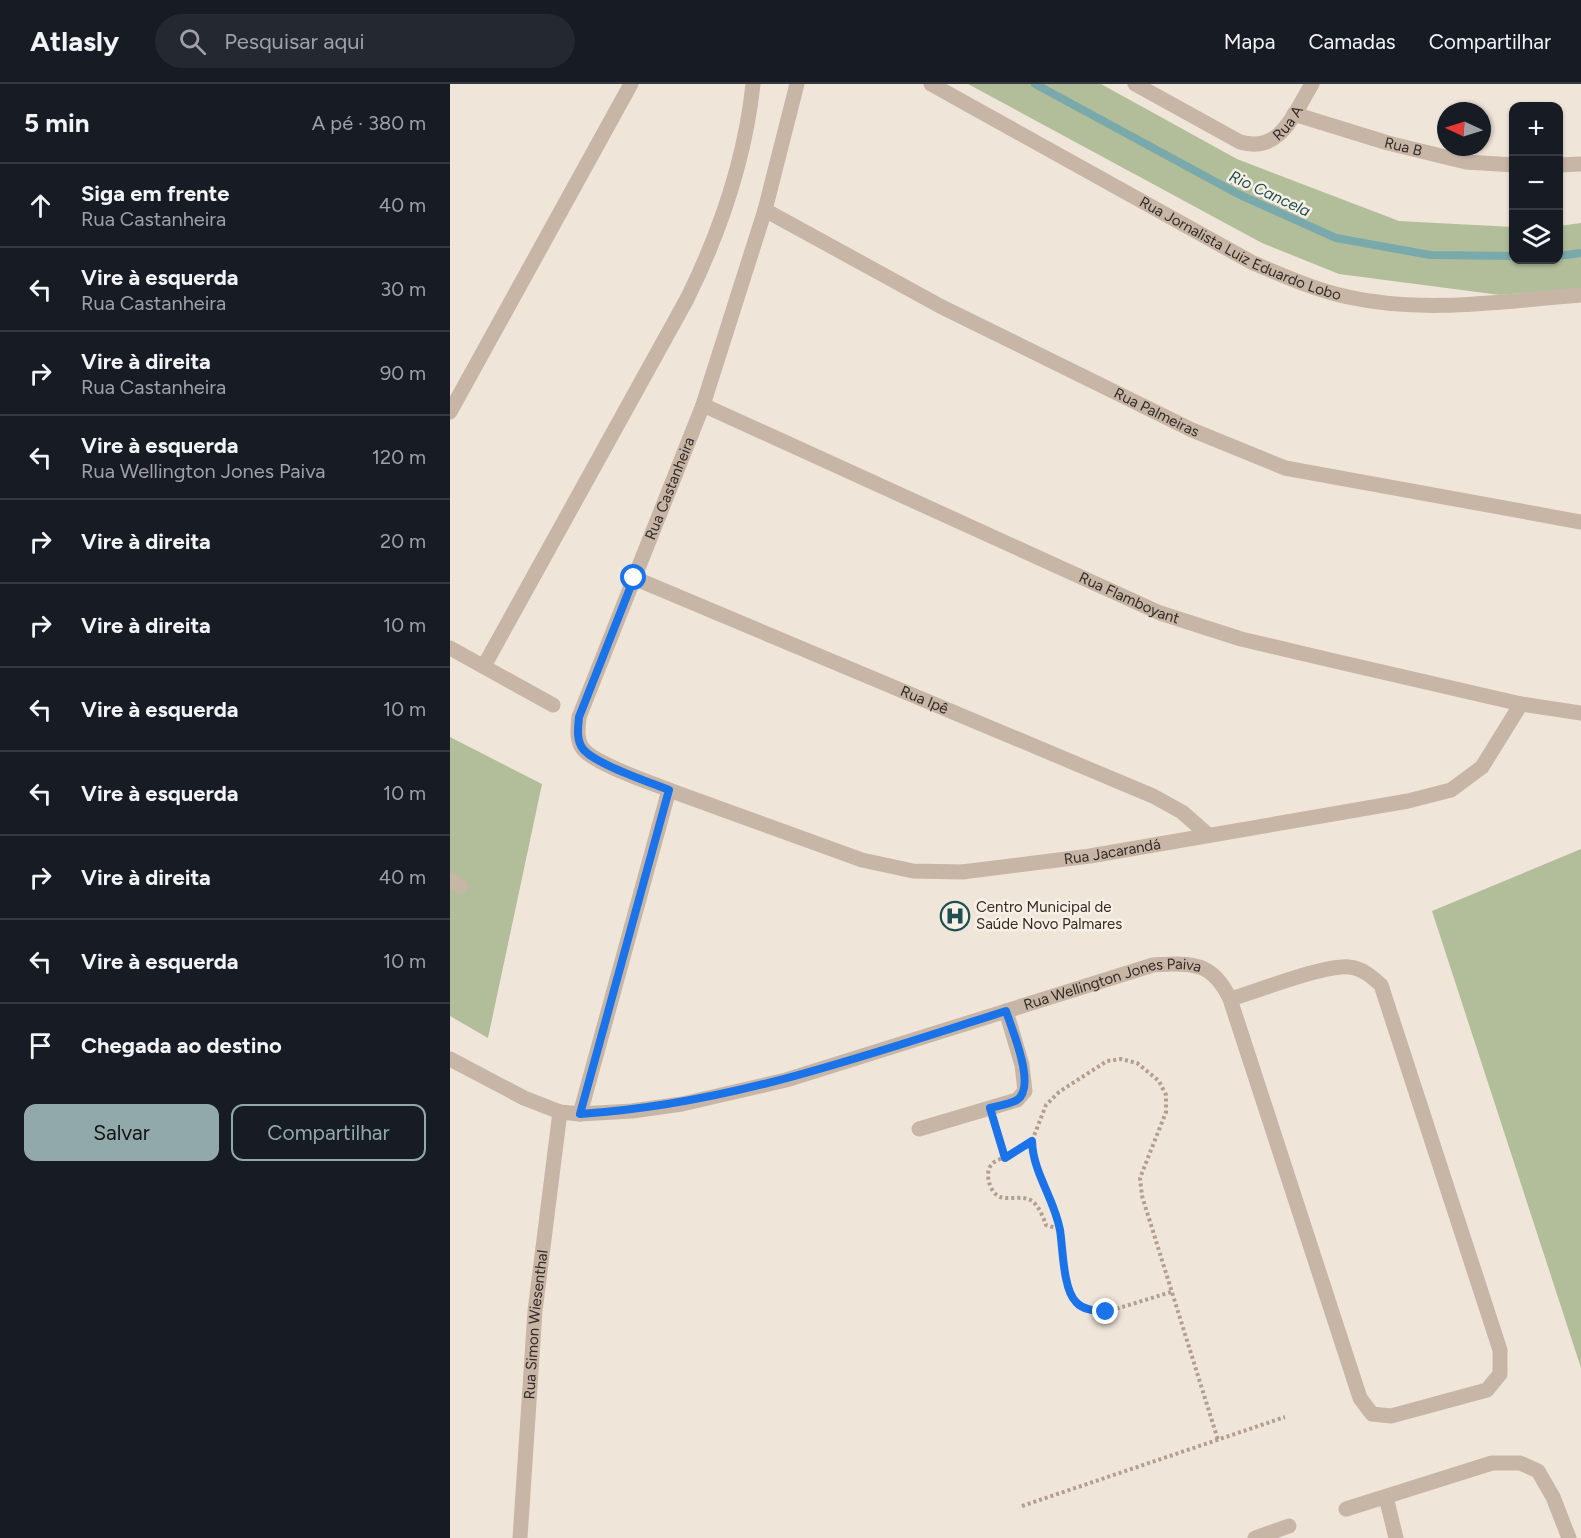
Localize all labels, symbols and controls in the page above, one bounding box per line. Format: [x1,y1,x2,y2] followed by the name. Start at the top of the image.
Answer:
[155,14,575,68] search box
[30,24,119,58] text: Atlasly
[176,25,209,58] icon: search
[224,28,365,55] text: Pesquisar aqui
[1224,29,1275,54] text: Mapa
[1308,29,1396,54] text: Camadas
[1429,29,1551,54] text: Compartilhar
[1269,102,1307,144] street label: Rua A
[1437,102,1491,156] north arrow
[1509,102,1563,264] map controls
[1509,102,1563,156] button: +
[24,107,90,139] text: 5 min
[312,111,426,135] text: A pé · 380 m
[1382,133,1424,160] street label: Rua B
[1509,156,1563,210] button: −
[1226,166,1313,220] water label: Rio Cancela
[81,180,229,207] text: Siga em frente
[24,189,57,222] icon: ahead
[379,193,426,217] text: 40 m
[1136,193,1343,304] street label: Rua Jornalista Luiz Eduardo Lobo
[81,207,226,231] text: Rua Castanheira
[1509,210,1563,264] button: layers
[81,264,239,291] text: Vire à esquerda
[24,273,57,306] icon: left
[380,277,426,301] text: 30 m
[81,291,226,315] text: Rua Castanheira
[81,348,211,375] text: Vire à direita
[24,357,57,390] icon: right
[380,361,426,385] text: 90 m
[81,375,226,399] text: Rua Castanheira
[1111,384,1202,441] street label: Rua Palmeiras
[81,432,239,459] text: Vire à esquerda
[641,434,698,542] street label: Rua Castanheira
[24,441,57,474] icon: left
[372,445,426,469] text: 120 m
[81,459,326,483] text: Rua Wellington Jones Paiva
[24,525,57,558] icon: right
[81,528,211,555] text: Vire à direita
[380,529,426,553] text: 20 m
[620,564,646,590] route start
[1076,568,1182,628] street label: Rua Flamboyant
[24,609,57,642] icon: right
[81,612,211,639] text: Vire à direita
[383,613,426,637] text: 10 m
[898,682,951,718] street label: Rua Ipê
[24,693,57,726] icon: left
[81,696,239,723] text: Vire à esquerda
[383,697,426,721] text: 10 m
[24,777,57,810] icon: left
[81,780,239,807] text: Vire à esquerda
[383,781,426,805] text: 10 m
[1063,835,1162,868] street label: Rua Jacarandá
[24,861,57,894] icon: right
[81,864,211,891] text: Vire à direita
[379,865,426,889] text: 40 m
[976,898,1122,933] place label: Centro Municipal de Saúde Novo Palmares
[939,900,971,932] hospital icon: Centro Municipal de Saúde Novo Palmares
[24,945,57,978] icon: left
[81,948,239,975] text: Vire à esquerda
[383,949,426,973] text: 10 m
[1021,955,1204,1014] street label: Rua Wellington Jones Paiva
[24,1029,57,1062] icon: arrive
[81,1032,282,1059] text: Chegada ao destino
[24,1104,219,1161] button: Salvar
[231,1104,426,1161] button: Compartilhar
[520,1249,552,1400] street label: Rua Simon Wiesenthal
[1092,1298,1118,1324] route end

